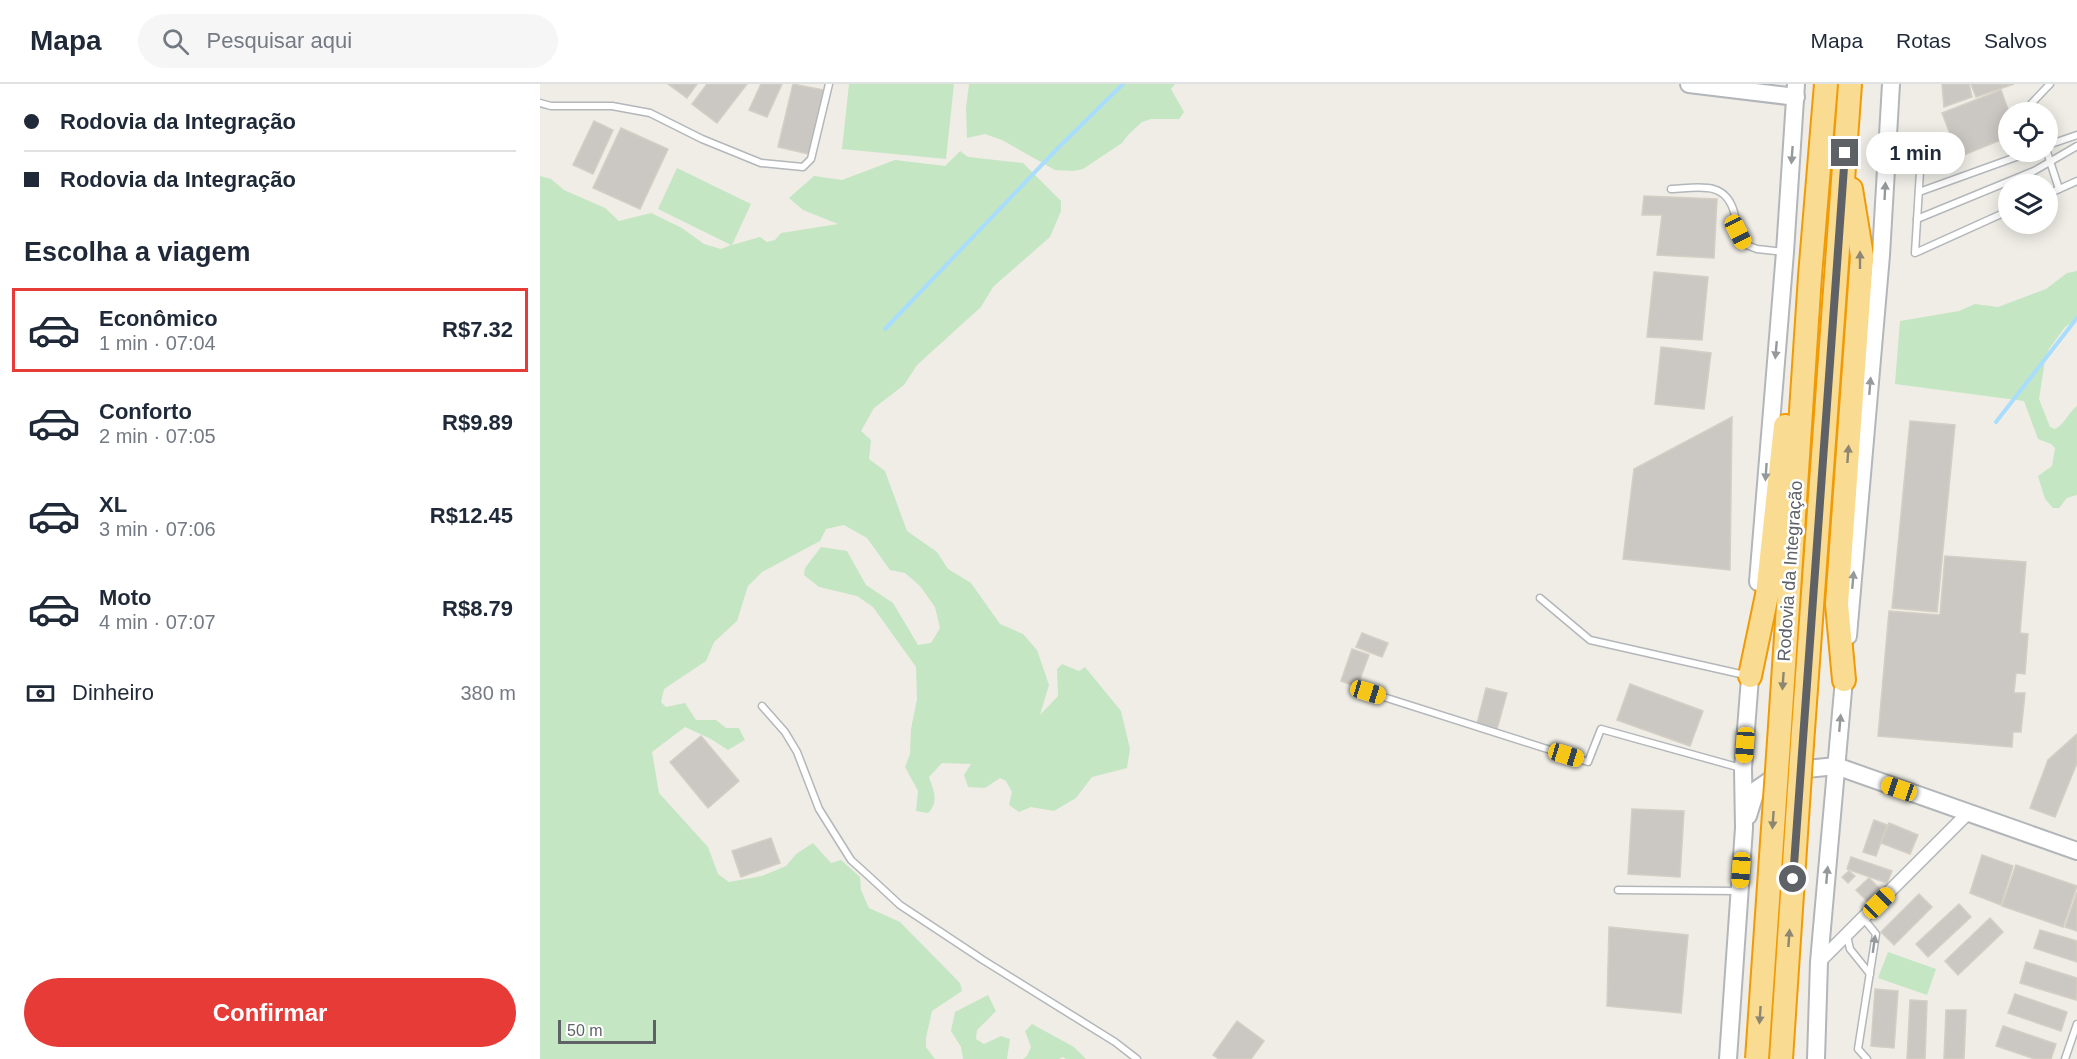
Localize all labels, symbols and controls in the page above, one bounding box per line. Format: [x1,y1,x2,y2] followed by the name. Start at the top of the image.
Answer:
[138,14,558,68] search box
[30,25,102,56] text: Mapa
[159,25,192,58] icon: search
[207,28,352,53] text: Pesquisar aqui
[1811,29,1863,52] text: Mapa
[1896,29,1951,52] text: Rotas
[1984,29,2047,52] text: Salvos
[1998,102,2058,234] map controls
[1998,102,2058,162] button: locate
[60,109,296,134] text: Rodovia da Integração
[1866,132,1965,174] callout: 1 min
[1831,139,1858,166] route end
[1889,142,1942,164] text: 1 min
[1787,146,1796,165] one-way arrow
[60,167,296,192] text: Rodovia da Integração
[1998,174,2058,234] button: layers
[1880,182,1889,201] one-way arrow
[1722,212,1754,252] car
[24,237,251,267] text: Escolha a viagem
[1856,250,1865,269] one-way arrow
[27,303,81,357] icon: car
[99,306,218,331] text: Econômico
[442,317,513,342] text: R$7.32
[99,332,216,354] text: 1 min · 07:04
[1771,340,1781,359] one-way arrow
[1865,376,1875,395] one-way arrow
[27,396,81,450] icon: car
[99,399,192,424] text: Conforto
[442,410,513,435] text: R$9.89
[99,425,216,447] text: 2 min · 07:05
[1843,445,1852,464] one-way arrow
[1761,462,1771,481] one-way arrow
[1774,480,1806,662] street label: Rodovia da Integração
[27,489,81,543] icon: car
[99,492,127,517] text: XL
[430,503,513,528] text: R$12.45
[99,518,216,540] text: 3 min · 07:06
[1848,570,1857,589] one-way arrow
[27,582,81,636] icon: car
[99,585,152,610] text: Moto
[442,596,513,621] text: R$8.79
[99,611,216,633] text: 4 min · 07:07
[1778,672,1787,691] one-way arrow
[24,677,57,710] icon: cash
[1348,678,1388,706] car
[72,680,154,705] text: Dinheiro
[460,682,516,704] text: 380 m
[1835,713,1845,732] one-way arrow
[1735,726,1755,764] car
[1546,741,1586,769] car
[1879,775,1919,803] car
[1769,811,1778,830] one-way arrow
[1731,851,1751,889] car
[1779,865,1806,892] route start
[1822,865,1832,884] one-way arrow
[1860,884,1898,922] car
[1784,928,1793,947] one-way arrow
[1870,934,1879,953] one-way arrow
[24,978,516,1047] button: Confirmar
[1756,1005,1765,1024] one-way arrow
[558,1017,656,1044] scale bar
[567,1022,603,1039] text: 50 m

